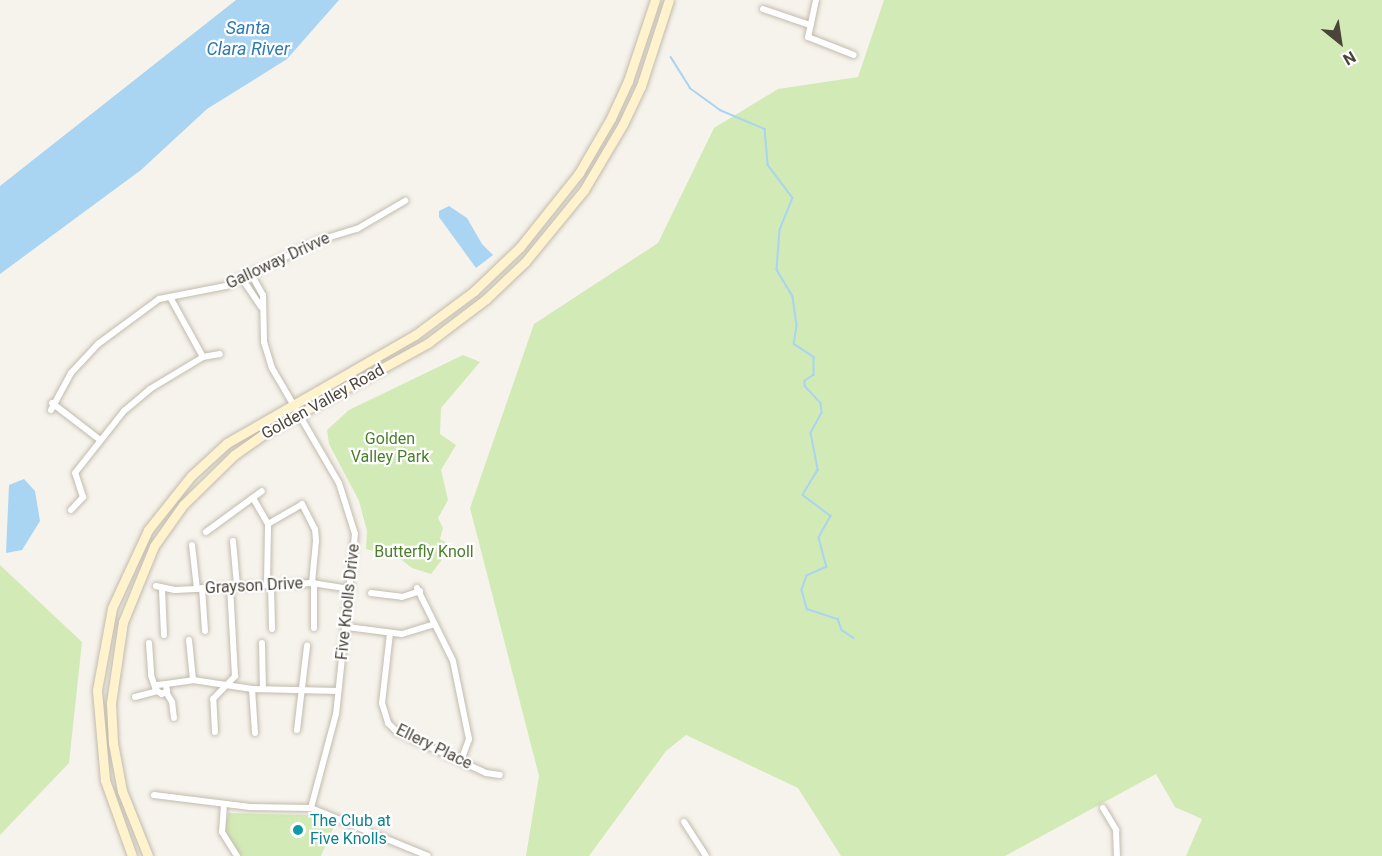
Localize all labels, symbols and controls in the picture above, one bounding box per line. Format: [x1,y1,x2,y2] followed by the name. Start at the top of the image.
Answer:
[1310,12,1370,72] north arrow
[206,18,290,60] water label: Santa Clara River
[1340,47,1359,69] text: N
[223,229,333,293] street label: Galloway Drivve
[258,360,388,444] street label: Golden Valley Road
[351,429,429,467] park label: Golden Valley Park
[374,542,474,562] park label: Butterfly Knoll
[332,543,364,661] street label: Five Knolls Drive
[204,574,304,598] street label: Grayson Drive
[393,720,475,774] street label: Ellery Place
[310,811,391,849] place label: The Club at Five Knolls
[291,823,305,837] marker: The Club at Five Knolls

